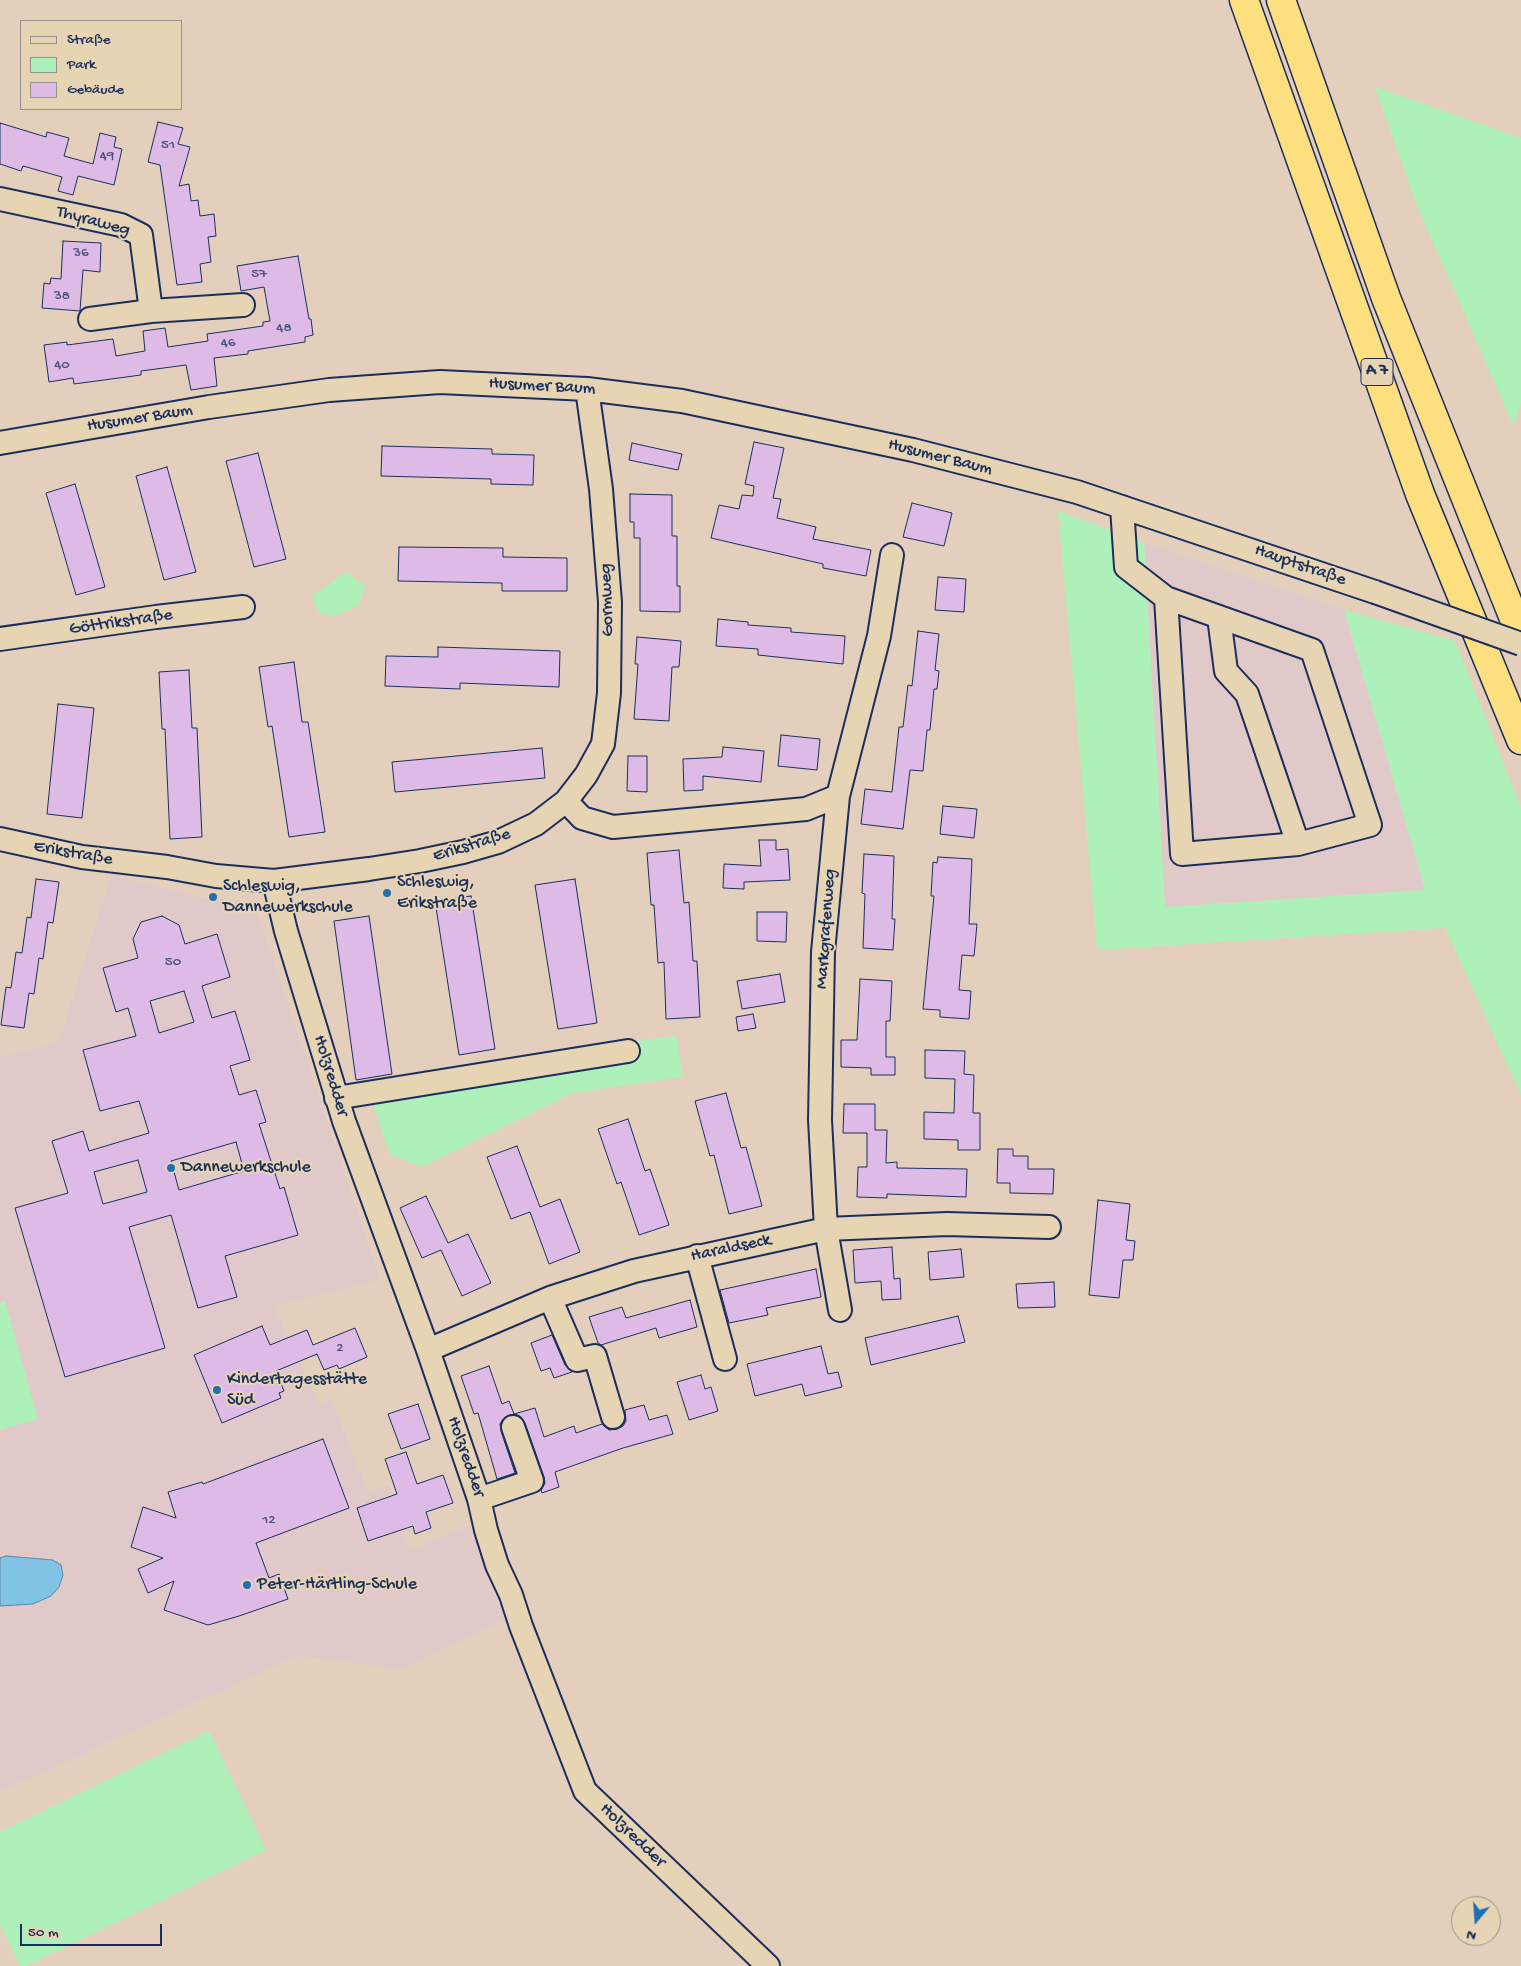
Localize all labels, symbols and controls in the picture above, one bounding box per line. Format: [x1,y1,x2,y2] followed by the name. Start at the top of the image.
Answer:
[20,20,182,110] legend
[67,31,111,49] text: Straße
[67,56,96,74] text: Park
[67,81,124,99] text: Gebäude
[161,137,175,155] house number: 51
[100,148,114,166] house number: 49
[54,202,132,242] street label: Thyraweg
[73,245,89,263] house number: 36
[251,266,267,284] house number: 57
[54,288,70,306] house number: 38
[276,320,292,338] house number: 48
[221,335,235,353] house number: 46
[54,357,70,375] house number: 40
[1361,358,1393,386] road number: A 7
[488,373,596,401] street label: Husumer Baum
[86,400,194,438] street label: Husumer Baum
[886,435,994,481] street label: Husumer Baum
[1251,540,1349,592] street label: Hauptstraße
[596,563,620,637] street label: Gormweg
[68,605,174,641] street label: Göttrikstraße
[431,824,513,868] street label: Erikstraße
[32,836,114,872] street label: Erikstraße
[812,868,842,990] street label: Markgrafenweg
[397,872,477,914] place label: Schleswig, Erikstraße
[223,876,353,919] place label: Schleswig, Dannewerkschule
[381,887,393,899] marker: Schleswig, Erikstraße
[207,891,219,903] marker: Schleswig, Dannewerkschule
[165,954,181,972] house number: 50
[307,1033,353,1119] street label: Holzredder
[181,1157,311,1179] place label: Dannewerkschule
[165,1162,177,1174] marker: Dannewerkschule
[689,1230,773,1268] street label: Haraldseck
[336,1340,344,1358] house number: 2
[227,1369,367,1412] place label: Kindertagesstätte Süd
[211,1384,223,1396] marker: Kindertagesstätte Süd
[441,1414,489,1500] street label: Holzredder
[262,1512,276,1530] house number: 12
[257,1574,417,1596] place label: Peter-Härtling-Schule
[241,1579,253,1591] marker: Peter-Härtling-Schule
[594,1799,670,1873] street label: Holzredder
[1451,1896,1501,1946] north arrow
[22,1914,165,1946] scale bar
[28,1924,59,1942] text: 50 m
[1465,1925,1479,1944] text: N

